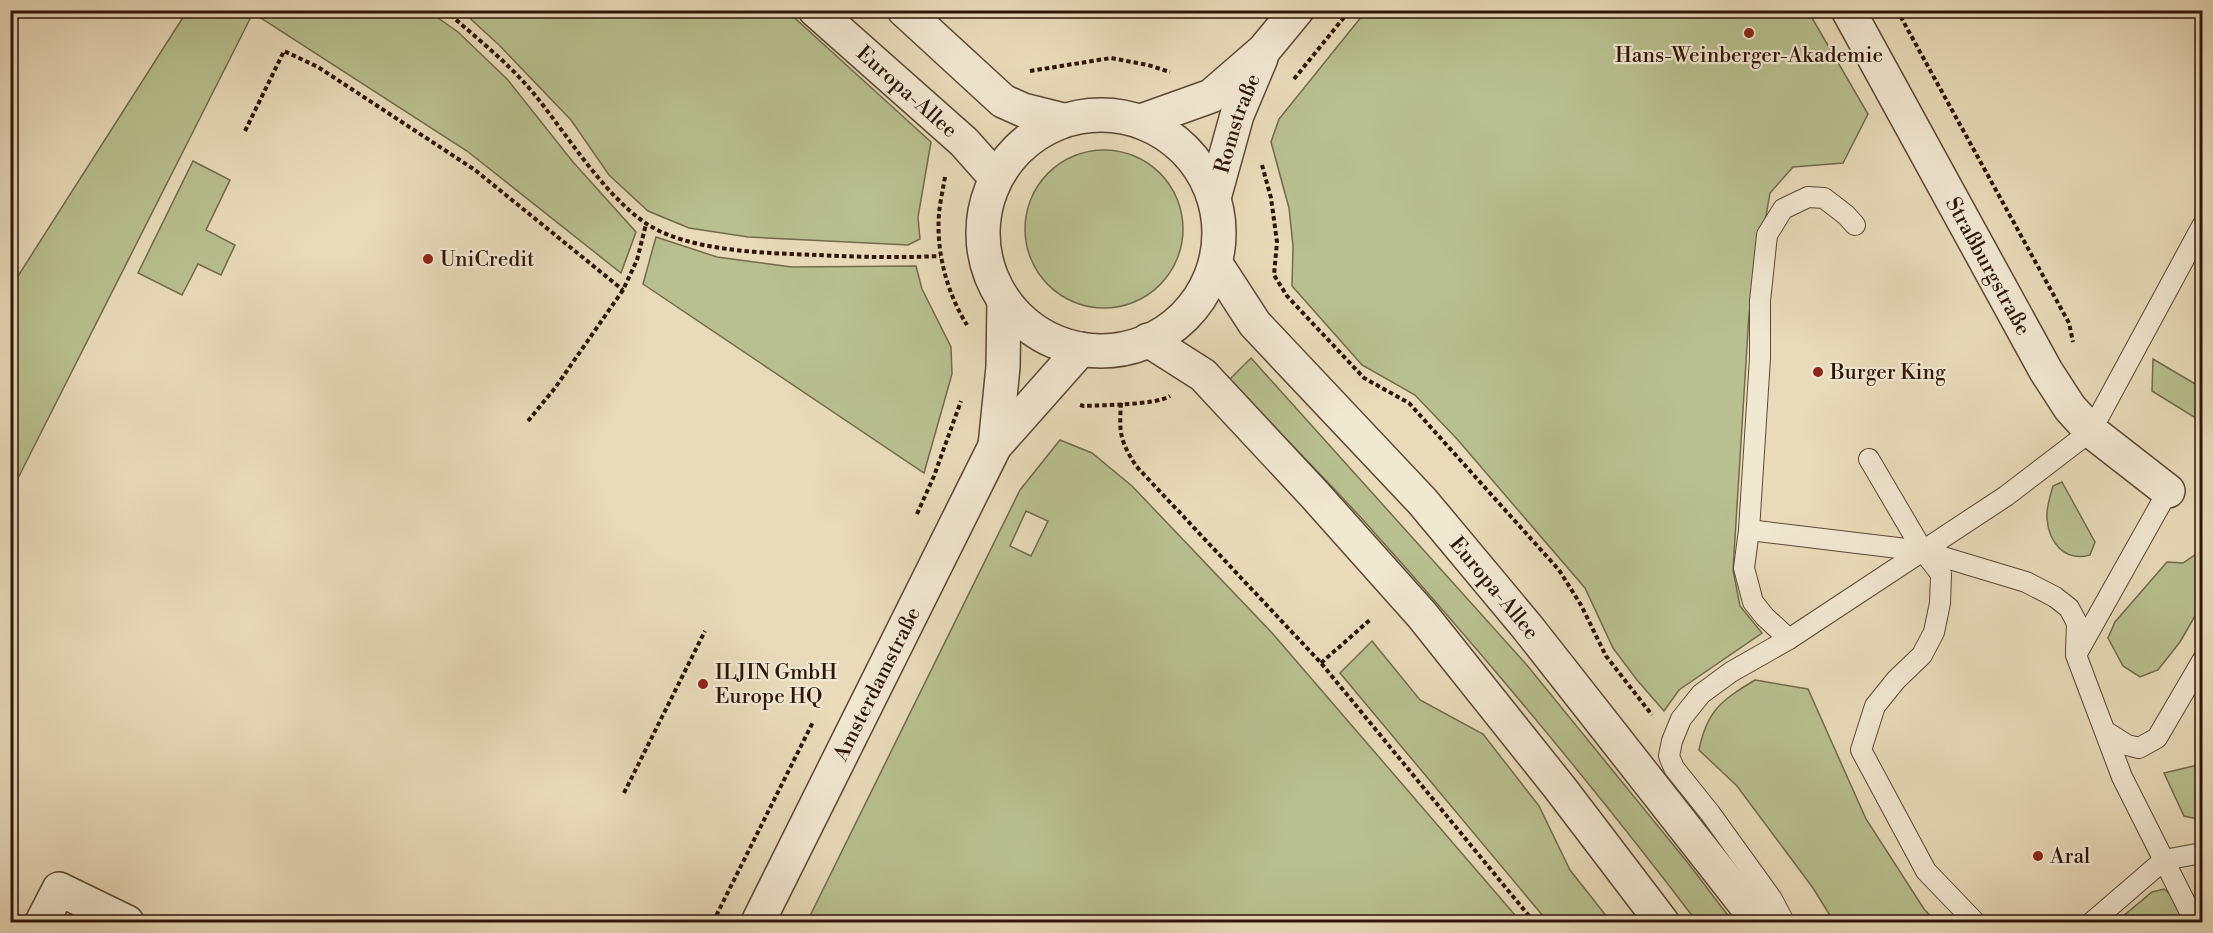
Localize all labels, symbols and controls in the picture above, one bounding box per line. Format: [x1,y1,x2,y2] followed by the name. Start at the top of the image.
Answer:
[1742,26,1756,40] marker: Hans-Weinberger-Akademie
[851,41,962,144] street label: Europa-Allee
[1615,43,1883,69] place label: Hans-Weinberger-Akademie
[1209,70,1267,176] street label: Romstraße
[1939,193,2036,340] street label: Straßburgstraße
[440,247,535,273] place label: UniCredit
[421,252,435,266] marker: UniCredit
[1829,360,1946,386] place label: Burger King
[1811,365,1825,379] marker: Burger King
[1443,532,1544,645] street label: Europa-Allee
[828,603,927,767] street label: Amsterdamstraße
[715,660,837,710] place label: ILJIN GmbH Europe HQ
[696,677,710,691] marker: ILJIN GmbH Europe HQ
[2049,844,2090,870] place label: Aral
[2031,849,2045,863] marker: Aral

